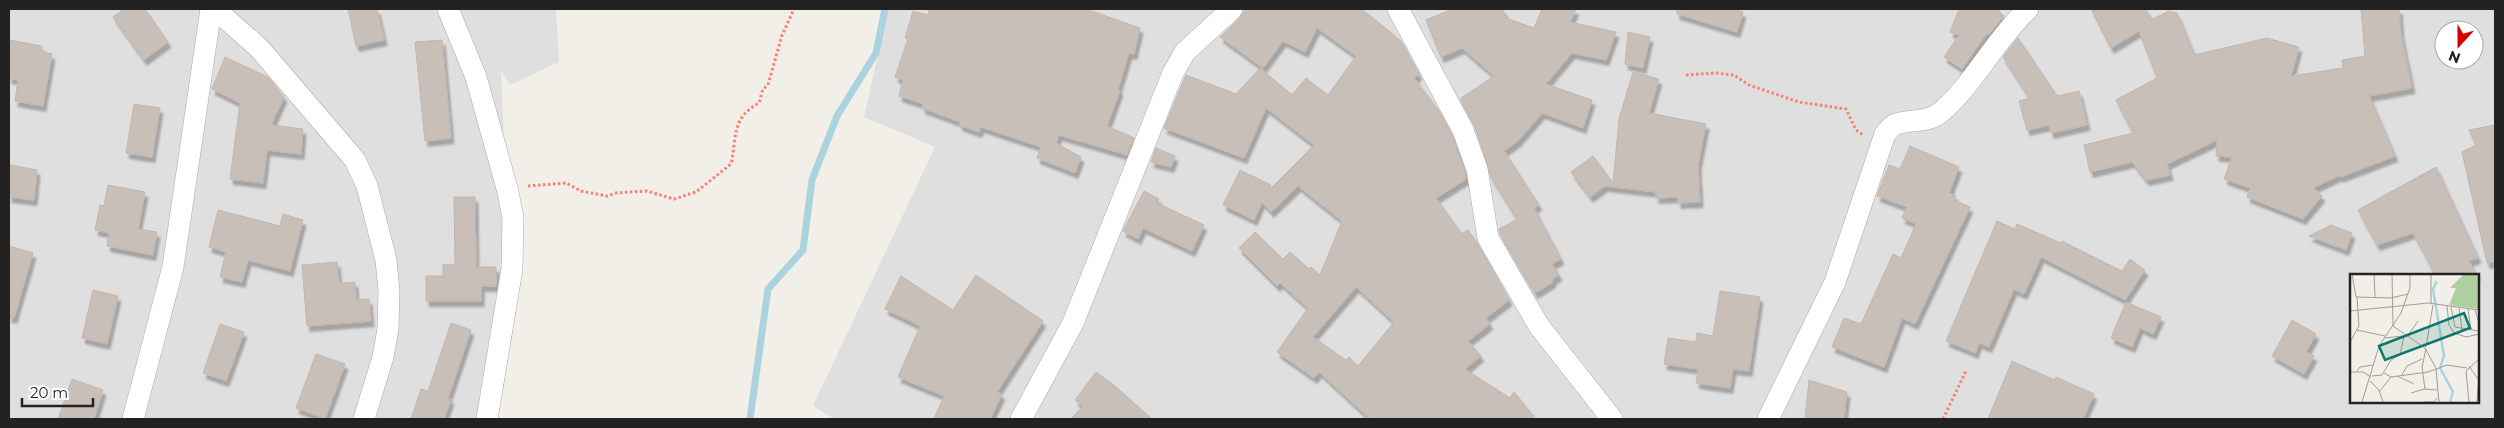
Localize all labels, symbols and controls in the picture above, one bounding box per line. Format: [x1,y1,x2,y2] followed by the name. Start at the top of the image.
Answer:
[2434,20,2484,70] north arrow
[2446,47,2463,68] text: N
[2350,274,2479,403] inset map
[22,376,94,408] scale bar
[30,383,68,402] text: 20 m

